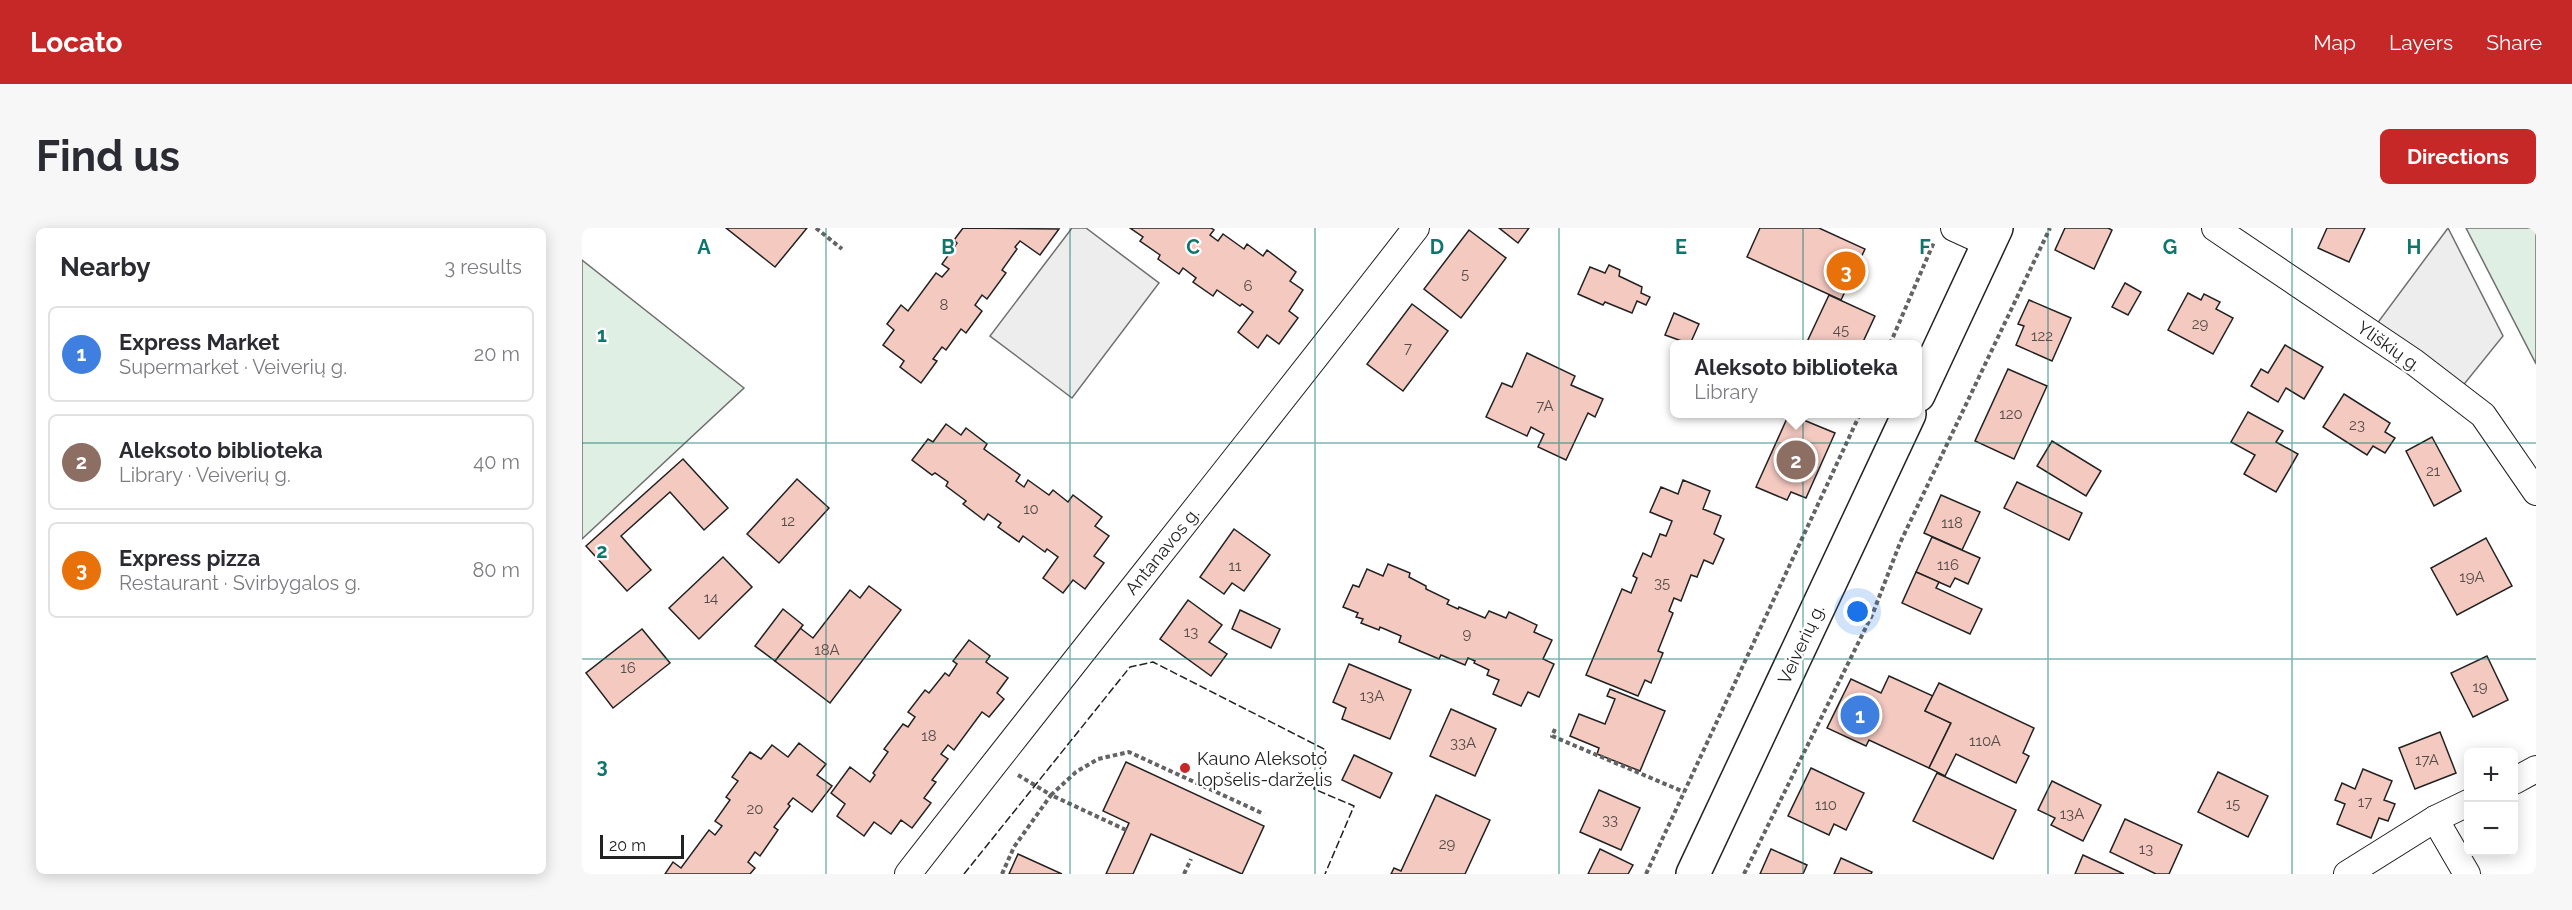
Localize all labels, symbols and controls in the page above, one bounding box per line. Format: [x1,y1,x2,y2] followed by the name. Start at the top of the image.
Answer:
[30,26,122,59] text: Locato
[2313,30,2356,55] text: Map
[2389,30,2453,55] text: Layers
[2486,30,2542,55] text: Share
[2380,129,2536,184] button: Directions
[36,132,180,181] text: Find us
[697,235,711,259] text: A
[941,235,955,259] text: B
[1186,235,1200,259] text: C
[1430,235,1444,259] text: D
[1675,235,1687,259] text: E
[1919,235,1931,259] text: F
[2163,235,2177,259] text: G
[2407,235,2421,259] text: H
[1826,248,1866,294] pin: 3
[60,252,150,282] text: Nearby
[444,255,522,279] text: 3 results
[1461,265,1469,283] house number: 5
[1243,277,1253,295] house number: 6
[940,296,949,314] house number: 8
[2192,315,2209,333] house number: 29
[2353,317,2425,375] street label: Yliškių g.
[1833,321,1849,339] house number: 45
[597,323,607,347] text: 1
[2031,327,2053,345] house number: 122
[119,329,280,355] text: Express Market
[1404,339,1412,357] house number: 7
[1670,340,1922,418] popup
[77,342,86,366] text: 1
[474,342,520,366] text: 20 m
[1694,354,1898,380] text: Aleksoto biblioteka
[119,355,347,379] text: Supermarket · Veiverių g.
[1694,380,1758,404] text: Library
[1536,397,1554,415] house number: 7A
[1999,405,2023,423] house number: 120
[2349,416,2365,434] house number: 23
[119,437,323,463] text: Aleksoto biblioteka
[1776,438,1816,482] pin: 2
[76,450,87,474] text: 2
[473,450,520,474] text: 40 m
[2426,462,2441,480] house number: 21
[119,463,291,487] text: Library · Veiverių g.
[1023,500,1039,518] house number: 10
[1120,503,1204,599] street label: Antanavos g.
[781,512,795,530] house number: 12
[1941,514,1963,532] house number: 118
[596,539,608,563] text: 2
[119,545,260,571] text: Express pizza
[1937,556,1959,574] house number: 116
[1229,557,1242,575] house number: 11
[76,558,87,582] text: 3
[472,558,520,582] text: 80 m
[2459,568,2485,586] house number: 19A
[119,571,361,595] text: Restaurant · Svirbygalos g.
[1654,574,1670,592] house number: 35
[704,589,718,607] house number: 14
[1843,597,1872,626] your location
[1773,601,1829,687] street label: Veiverių g.
[1184,623,1198,641] house number: 13
[1463,625,1472,643] house number: 9
[814,641,840,659] house number: 18A
[620,659,636,677] house number: 16
[2472,678,2488,696] house number: 19
[1360,687,1384,705] house number: 13A
[1840,692,1880,738] pin: 1
[921,727,937,745] house number: 18
[1969,732,2001,750] house number: 110A
[1450,734,1476,752] house number: 33A
[1197,748,1332,790] place label: Kauno Aleksoto lopšelis-darželis
[2464,748,2518,856] map controls
[2464,748,2518,802] button: +
[2415,751,2439,769] house number: 17A
[596,754,608,778] text: 3
[1178,761,1192,775] marker: Kauno Aleksoto lopšelis-darželis
[2358,793,2372,811] house number: 17
[2226,795,2240,813] house number: 15
[1815,796,1837,814] house number: 110
[747,800,764,818] house number: 20
[2464,802,2518,856] button: −
[2060,805,2084,823] house number: 13A
[1602,811,1618,829] house number: 33
[600,832,684,860] scale bar
[1439,835,1456,853] house number: 29
[609,836,646,855] text: 20 m
[2139,840,2153,858] house number: 13

